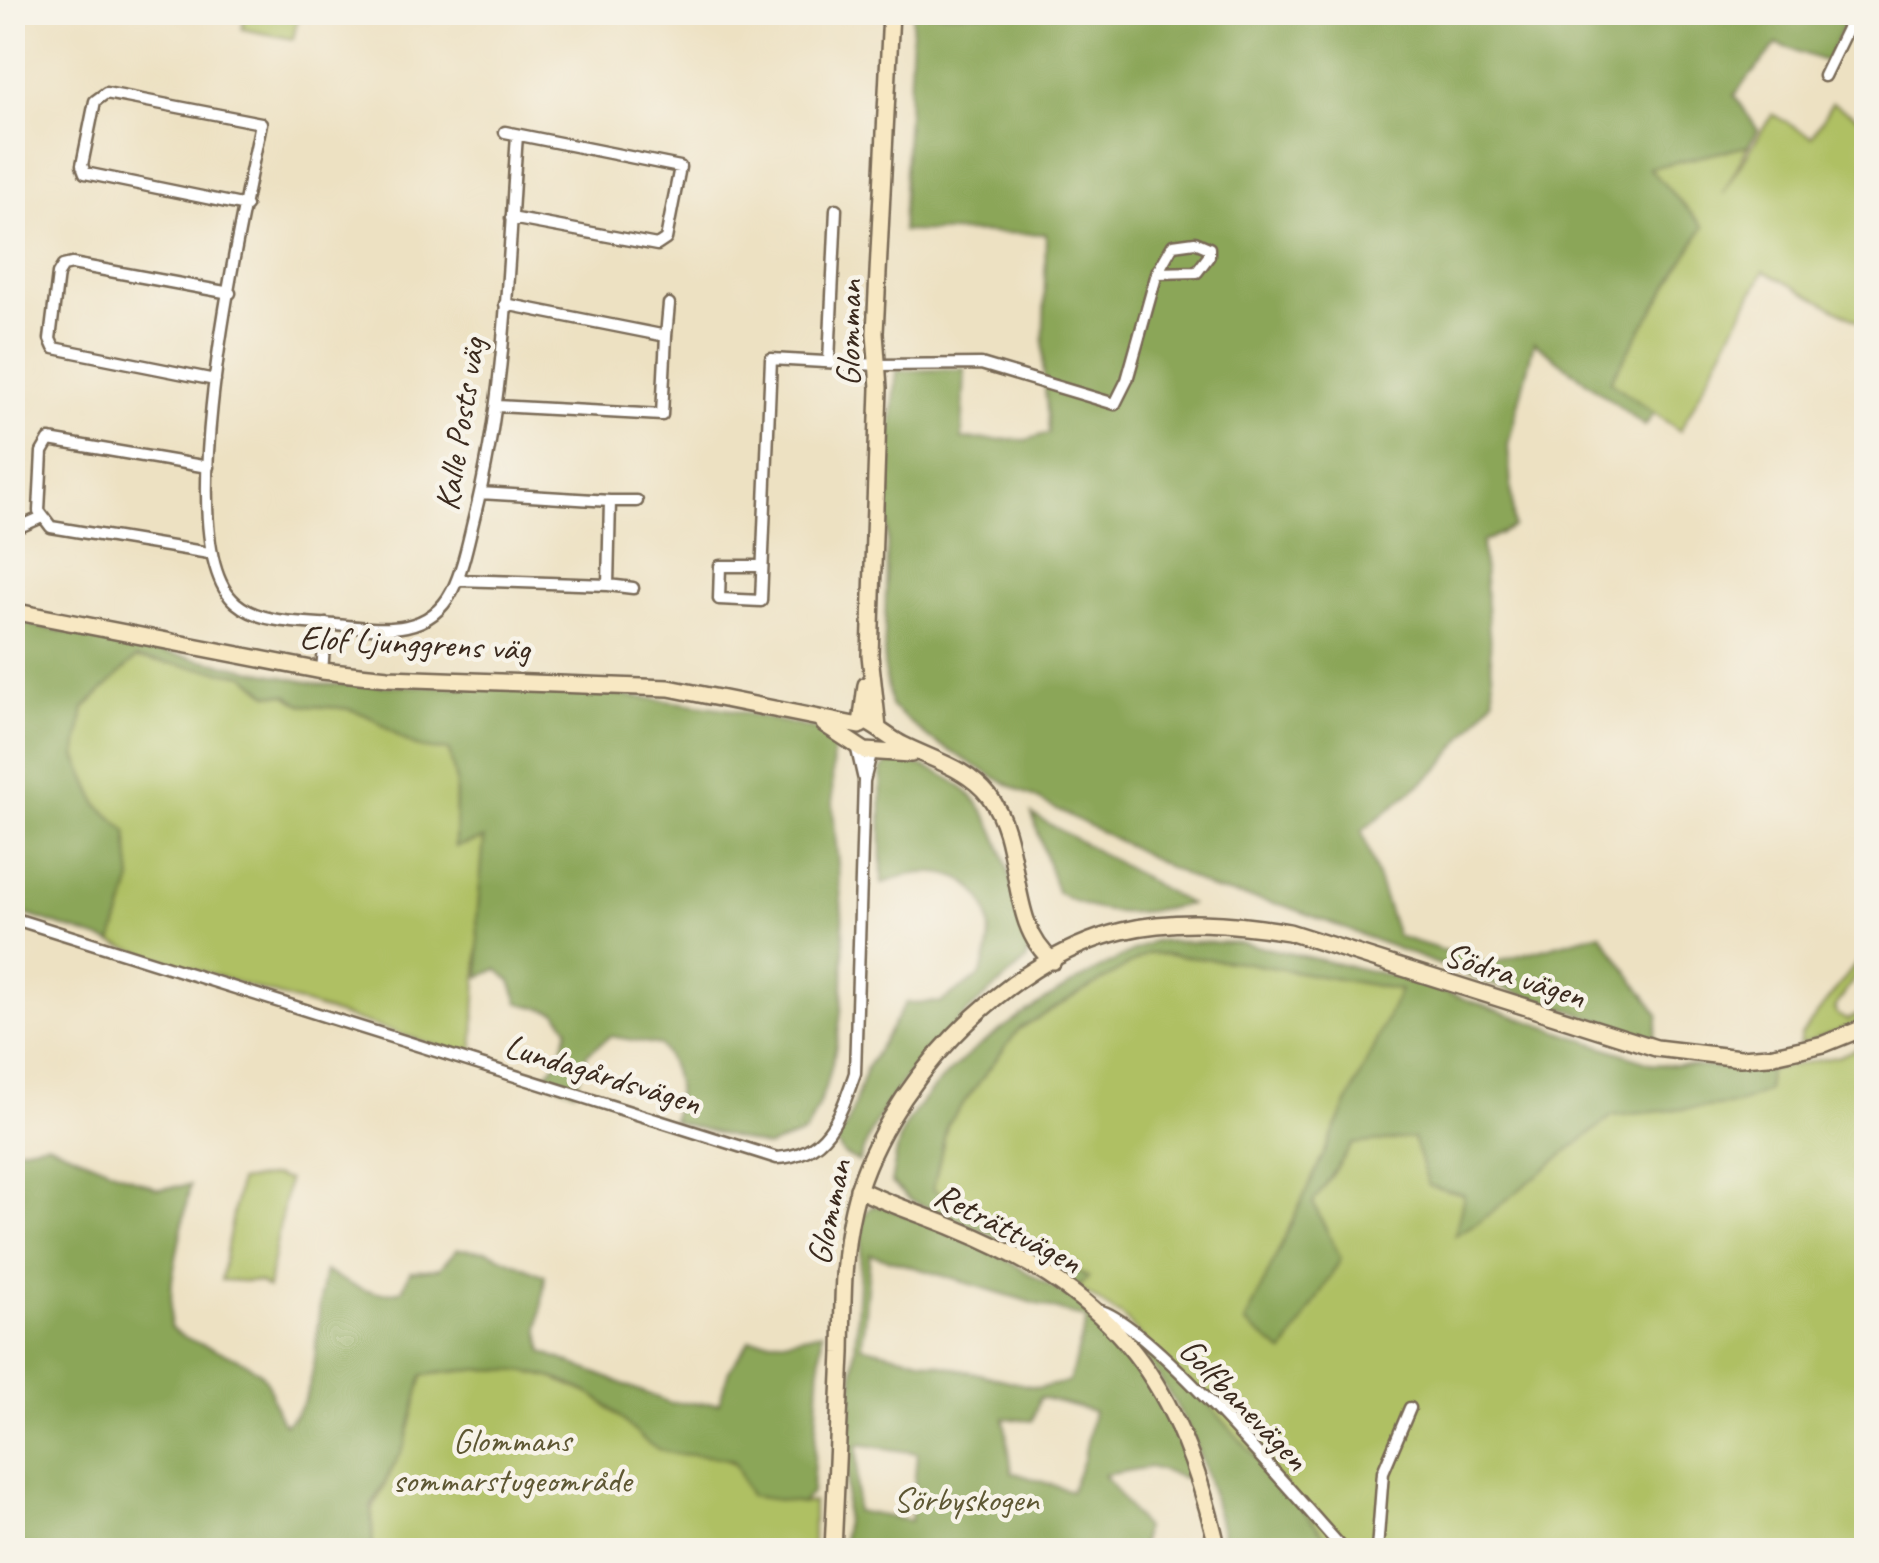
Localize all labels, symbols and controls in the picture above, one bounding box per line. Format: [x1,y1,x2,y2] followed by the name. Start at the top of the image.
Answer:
[826,278,872,387] street label: Glomman
[424,333,496,514] street label: Kalle Posts väg
[299,614,533,672] street label: Elof Ljunggrens väg
[1439,931,1592,1019] street label: Södra vägen
[500,1023,707,1125] street label: Lundagårdsvägen
[796,1154,862,1269] street label: Glomman
[927,1172,1089,1284] street label: Reträttvägen
[1169,1328,1319,1480] street label: Golfbanevägen
[392,1418,634,1503] park label: Glommans sommarstugeområde
[893,1477,1040,1522] park label: Sörbyskogen

